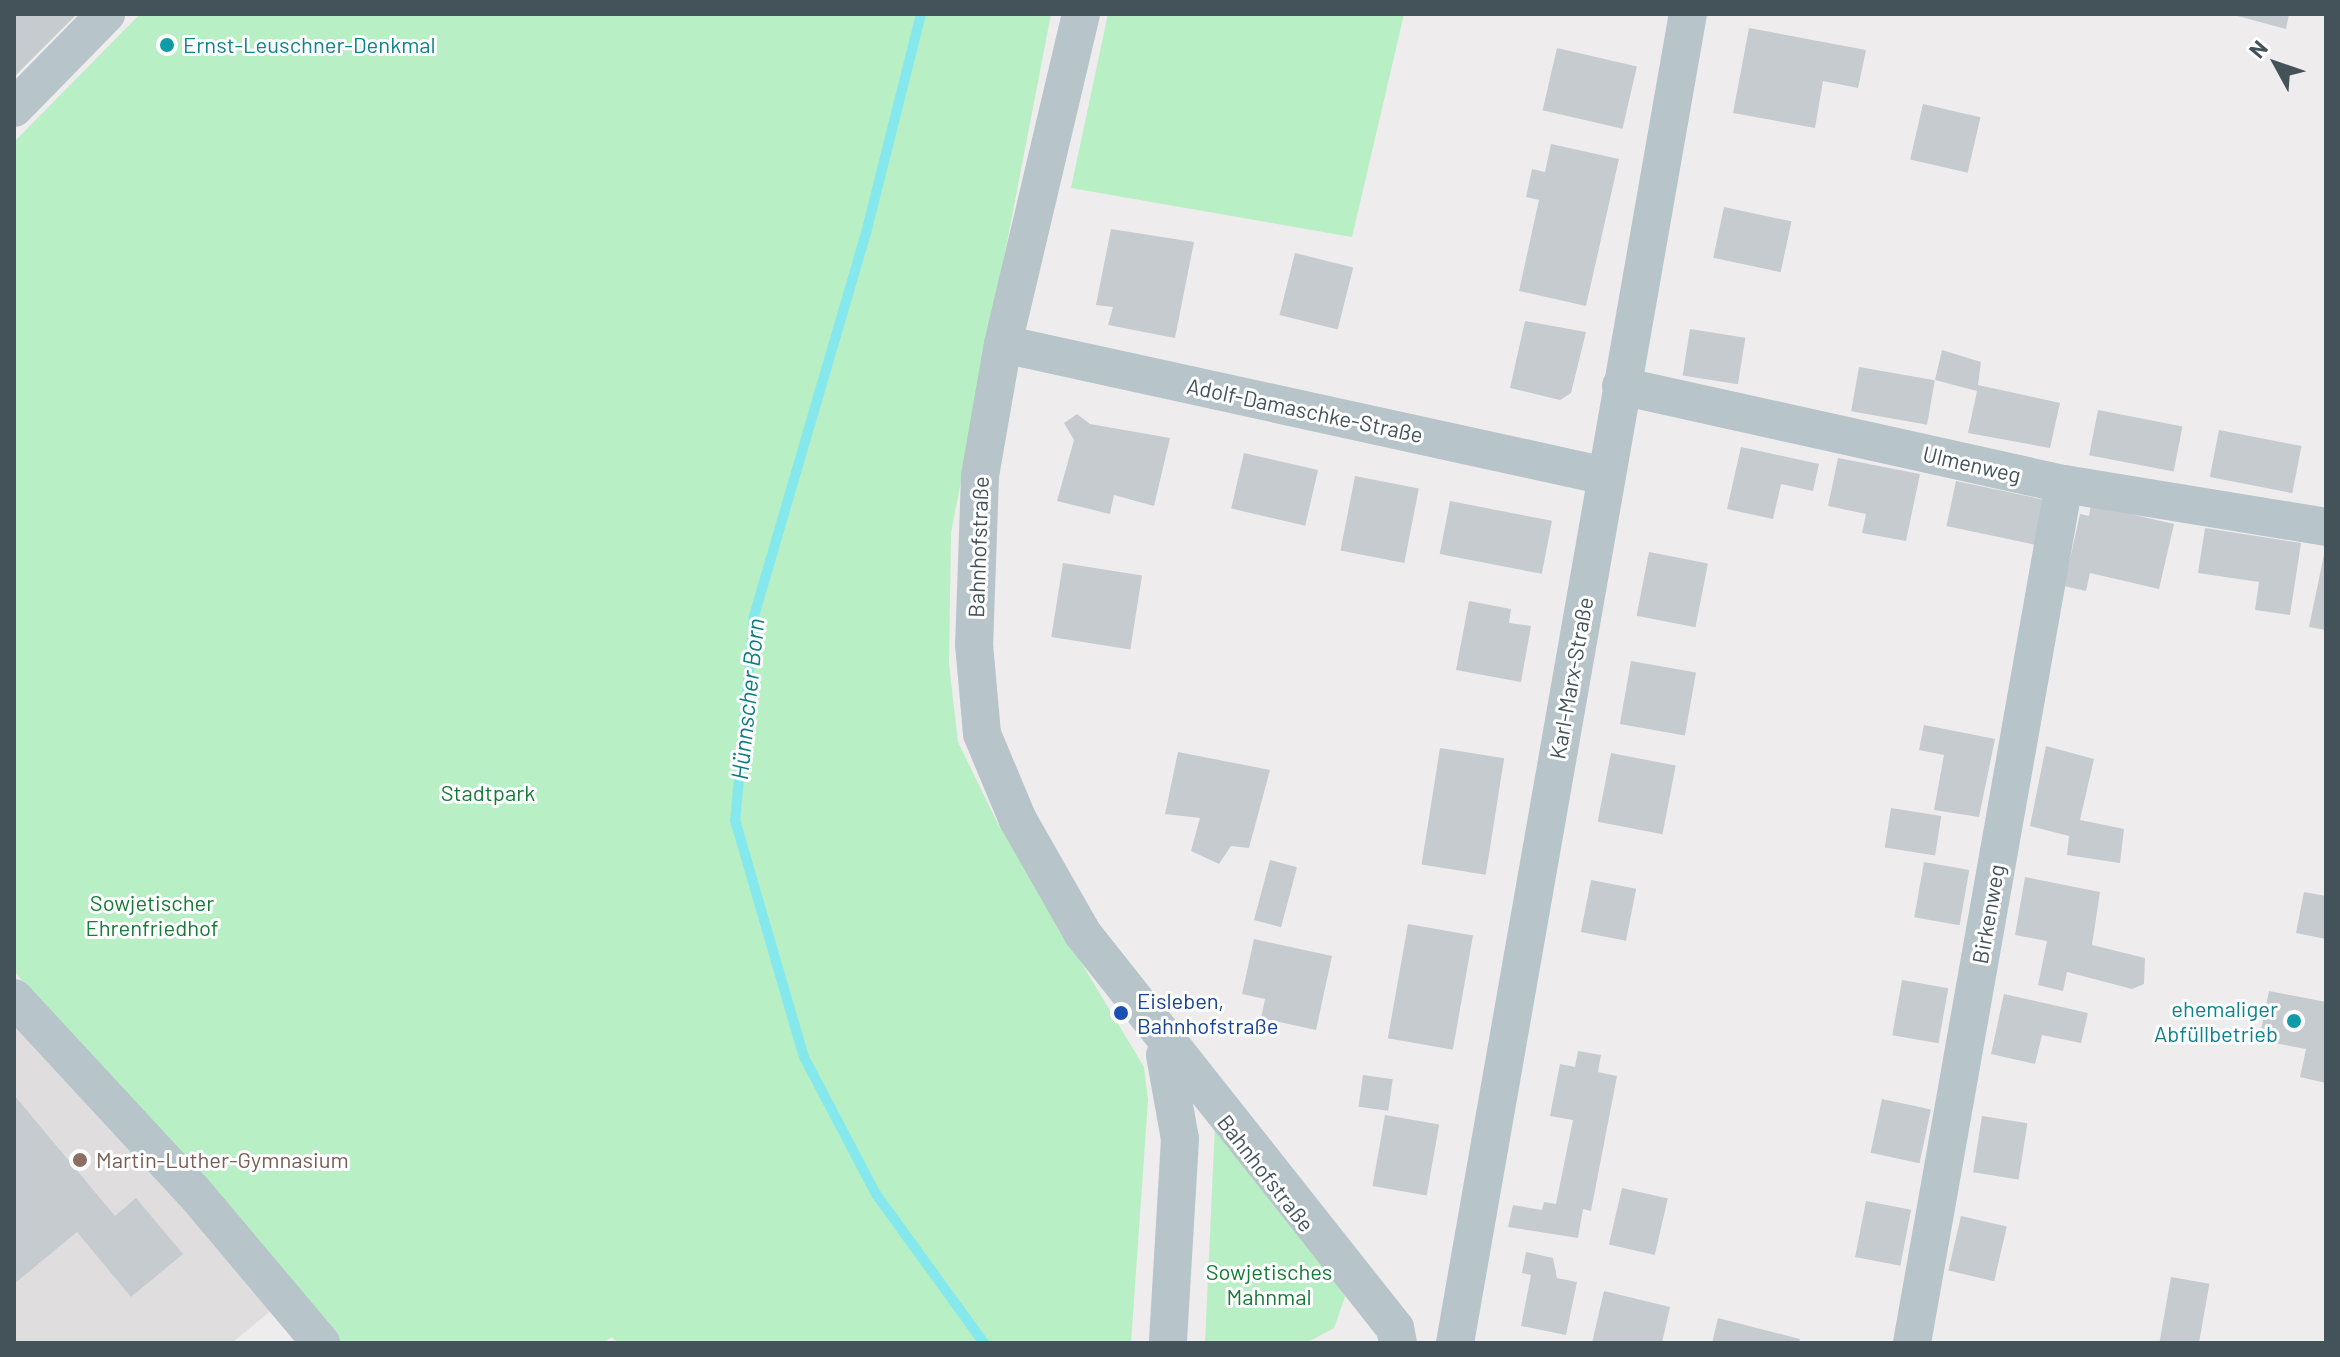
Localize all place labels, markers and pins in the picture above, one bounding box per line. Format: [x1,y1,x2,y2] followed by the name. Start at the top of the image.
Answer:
[183,32,436,58] place label: Ernst-Leuschner-Denkmal
[158,36,176,54] marker: Ernst-Leuschner-Denkmal
[1137,987,1278,1038] place label: Eisleben, Bahnhofstraße
[2154,995,2278,1046] place label: ehemaliger Abfüllbetrieb
[1112,1004,1130,1022] marker: Eisleben, Bahnhofstraße
[2285,1012,2303,1030] marker: ehemaliger Abfüllbetrieb
[96,1147,349,1173] place label: Martin-Luther-Gymnasium
[71,1151,89,1169] marker: Martin-Luther-Gymnasium

